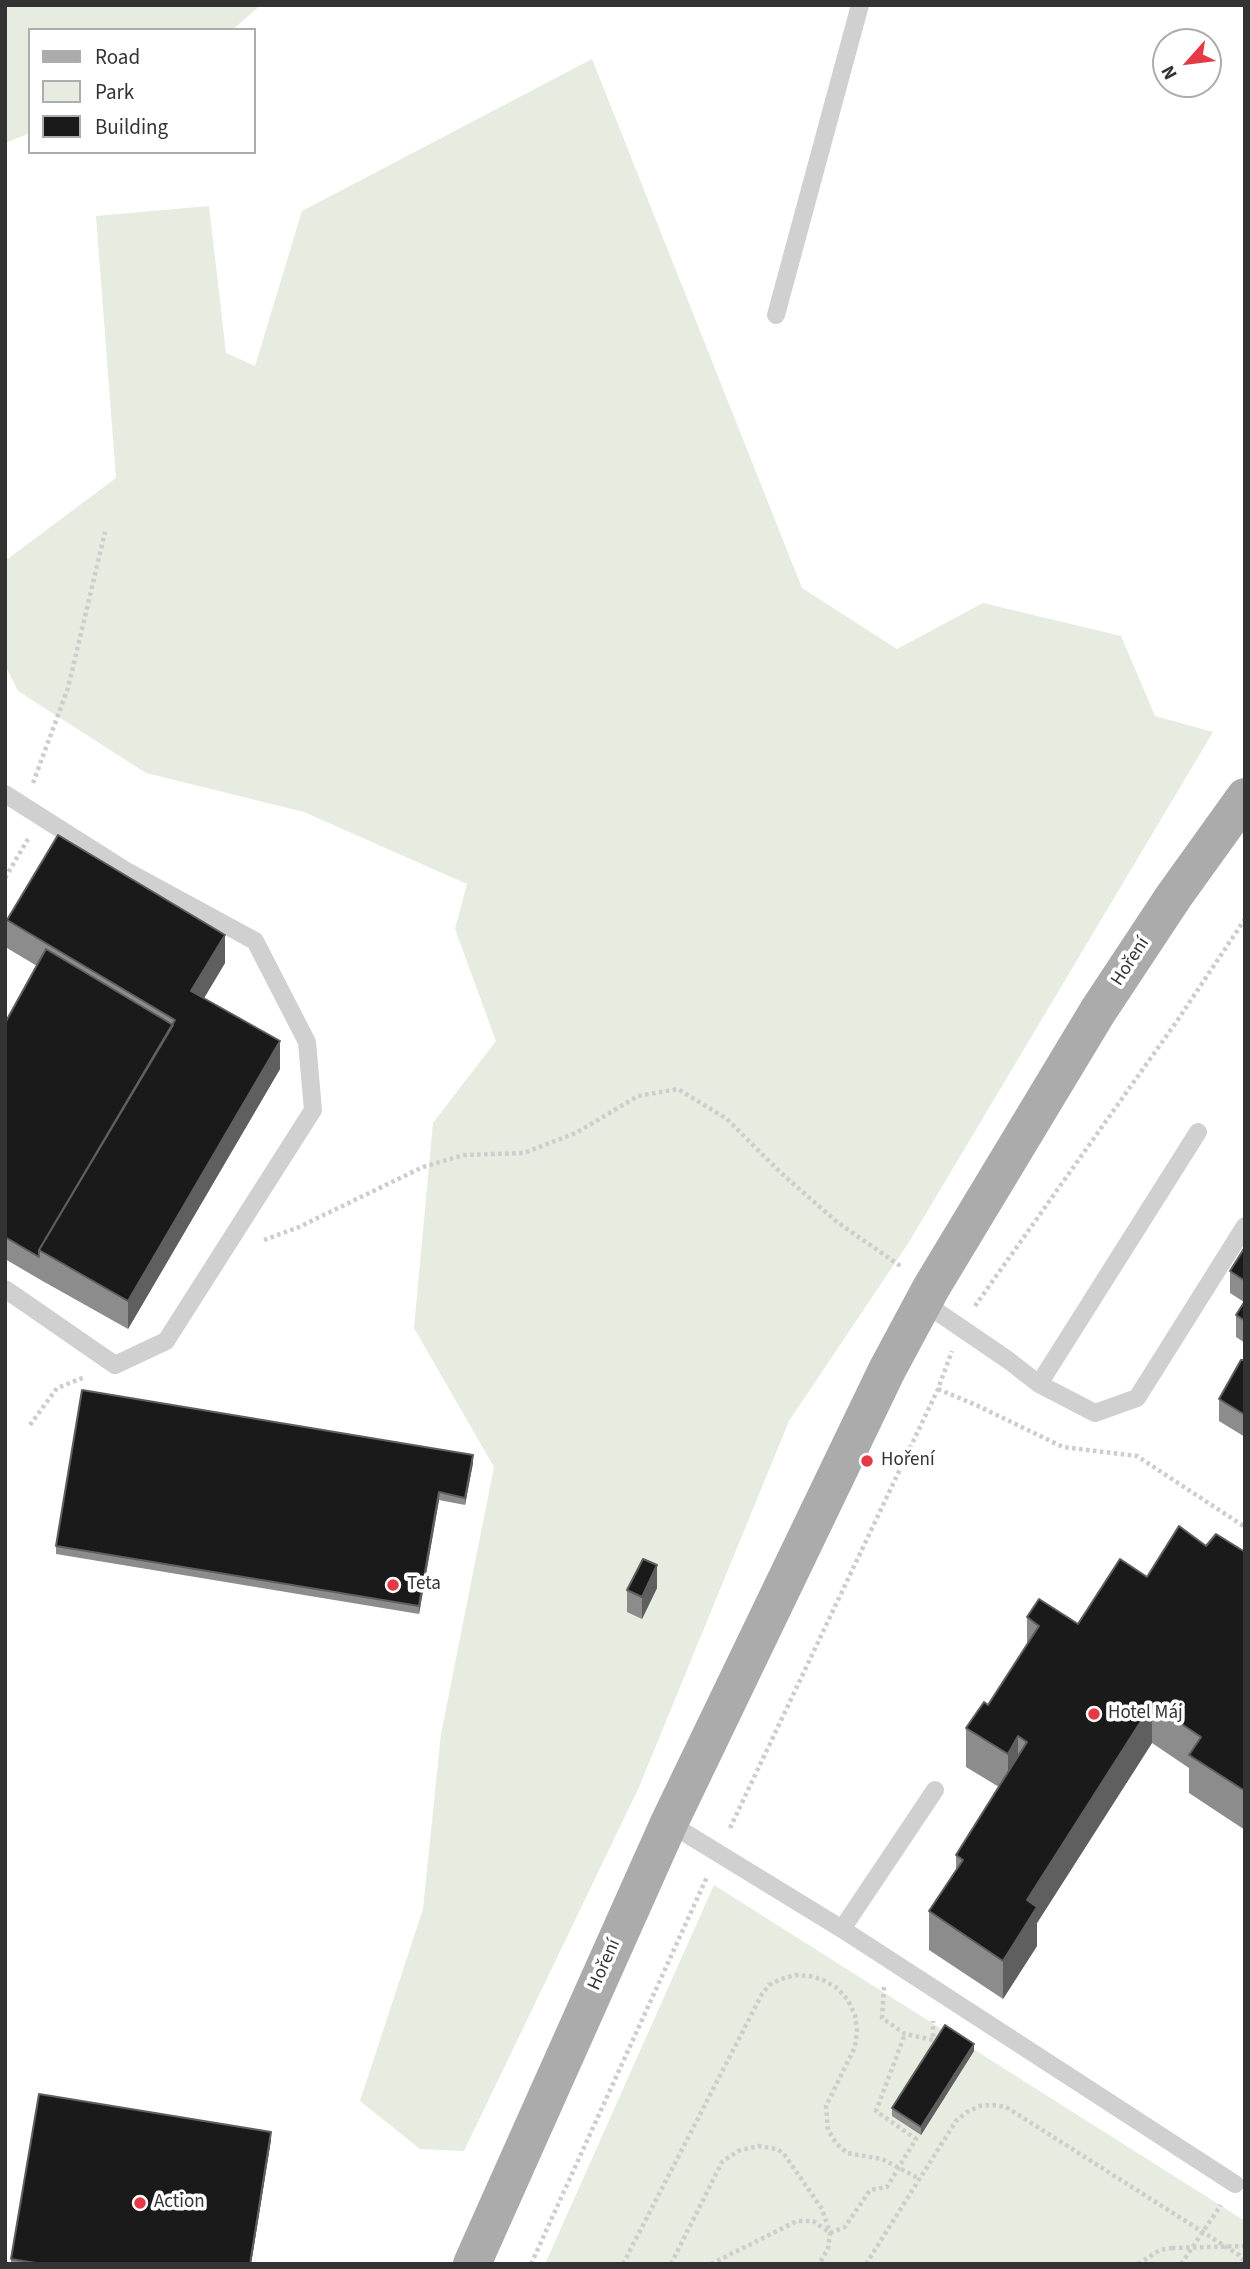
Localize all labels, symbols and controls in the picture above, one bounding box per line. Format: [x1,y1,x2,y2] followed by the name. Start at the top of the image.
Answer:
[28,28,256,154] legend
[1152,28,1222,98] north arrow
[95,42,140,72] text: Road
[1155,60,1185,84] text: N
[95,77,134,107] text: Park
[95,112,168,142] text: Building
[1107,933,1155,991] street label: Hoření
[881,1450,935,1472] place label: Hoření
[859,1453,875,1469] marker: Hoření
[407,1574,441,1596] place label: Teta
[385,1577,401,1593] marker: Teta
[1108,1703,1183,1725] place label: Hotel Máj
[1086,1706,1102,1722] marker: Hotel Máj
[584,1936,626,1994] street label: Hoření
[154,2192,205,2214] place label: Action
[132,2195,148,2211] marker: Action

